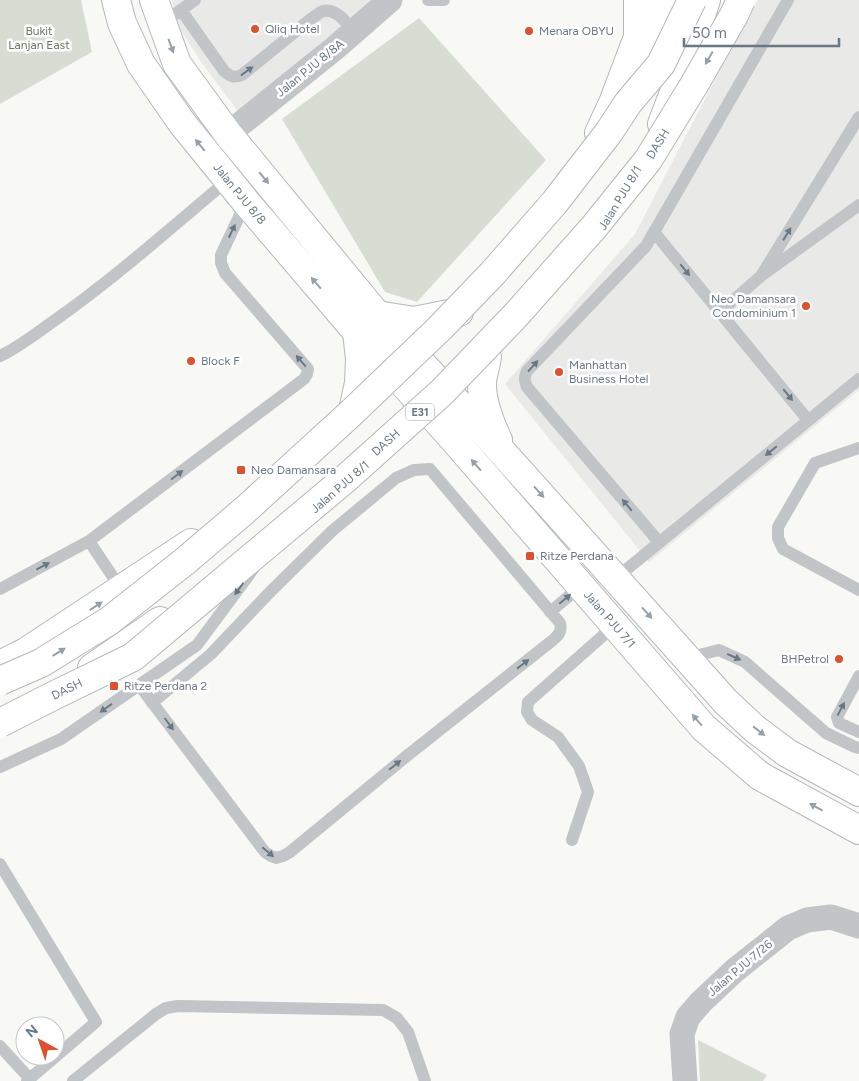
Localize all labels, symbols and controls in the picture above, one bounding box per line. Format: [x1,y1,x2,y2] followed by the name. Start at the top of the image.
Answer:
[684,15,839,47] scale bar
[265,22,319,36] place label: Qliq Hotel
[249,23,261,35] marker: Qliq Hotel
[8,24,70,52] park label: Bukit Lanjan East
[539,24,614,38] place label: Menara OBYU
[692,24,727,42] text: 50 m
[523,25,535,37] marker: Menara OBYU
[273,36,347,100] street label: Jalan PJU 8/8A
[167,39,175,54] one-way arrow
[705,52,714,65] one-way arrow
[240,65,253,76] one-way arrow
[643,126,672,161] street label: DASH
[194,139,205,152] one-way arrow
[210,160,269,227] street label: Jalan PJU 8/8
[595,163,645,233] street label: Jalan PJU 8/1
[258,171,269,184] one-way arrow
[229,224,237,238] one-way arrow
[782,228,791,241] one-way arrow
[679,263,690,276] one-way arrow
[310,277,321,290] one-way arrow
[711,292,796,320] place label: Neo Damansara Condominium 1
[800,300,812,312] marker: Neo Damansara Condominium 1
[201,354,240,368] place label: Block F
[185,355,197,367] marker: Block F
[296,355,307,368] one-way arrow
[569,358,648,386] place label: Manhattan Business Hotel
[527,359,538,372] one-way arrow
[553,366,565,378] marker: Manhattan Business Hotel
[782,389,793,401] one-way arrow
[406,404,434,421] road number: E31
[369,426,403,459] street label: DASH
[764,445,777,456] one-way arrow
[308,458,372,516] street label: Jalan PJU 8/1
[471,459,482,472] one-way arrow
[251,463,336,477] place label: Neo Damansara
[235,464,247,476] marker: Neo Damansara
[170,469,183,480] one-way arrow
[533,486,545,498] one-way arrow
[622,499,633,512] one-way arrow
[540,549,614,563] place label: Ritze Perdana
[524,550,536,562] marker: Ritze Perdana
[36,561,50,570] one-way arrow
[234,582,244,596] one-way arrow
[581,588,638,651] street label: Jalan PJU 7/1
[559,593,572,604] one-way arrow
[89,601,103,610] one-way arrow
[641,607,652,619] one-way arrow
[53,647,66,656] one-way arrow
[781,652,829,666] place label: BHPetrol
[727,653,741,661] one-way arrow
[833,653,845,665] marker: BHPetrol
[516,659,529,670] one-way arrow
[49,676,85,703] street label: DASH
[124,679,207,693] place label: Ritze Perdana 2
[108,680,120,692] marker: Ritze Perdana 2
[837,702,845,716] one-way arrow
[99,703,113,713] one-way arrow
[692,714,703,727] one-way arrow
[163,717,174,730] one-way arrow
[752,726,765,736] one-way arrow
[389,760,402,771] one-way arrow
[809,803,824,811] one-way arrow
[261,847,274,858] one-way arrow
[705,937,775,999] street label: Jalan PJU 7/26
[15,1016,65,1066] north arrow
[22,1021,42,1041] text: N

